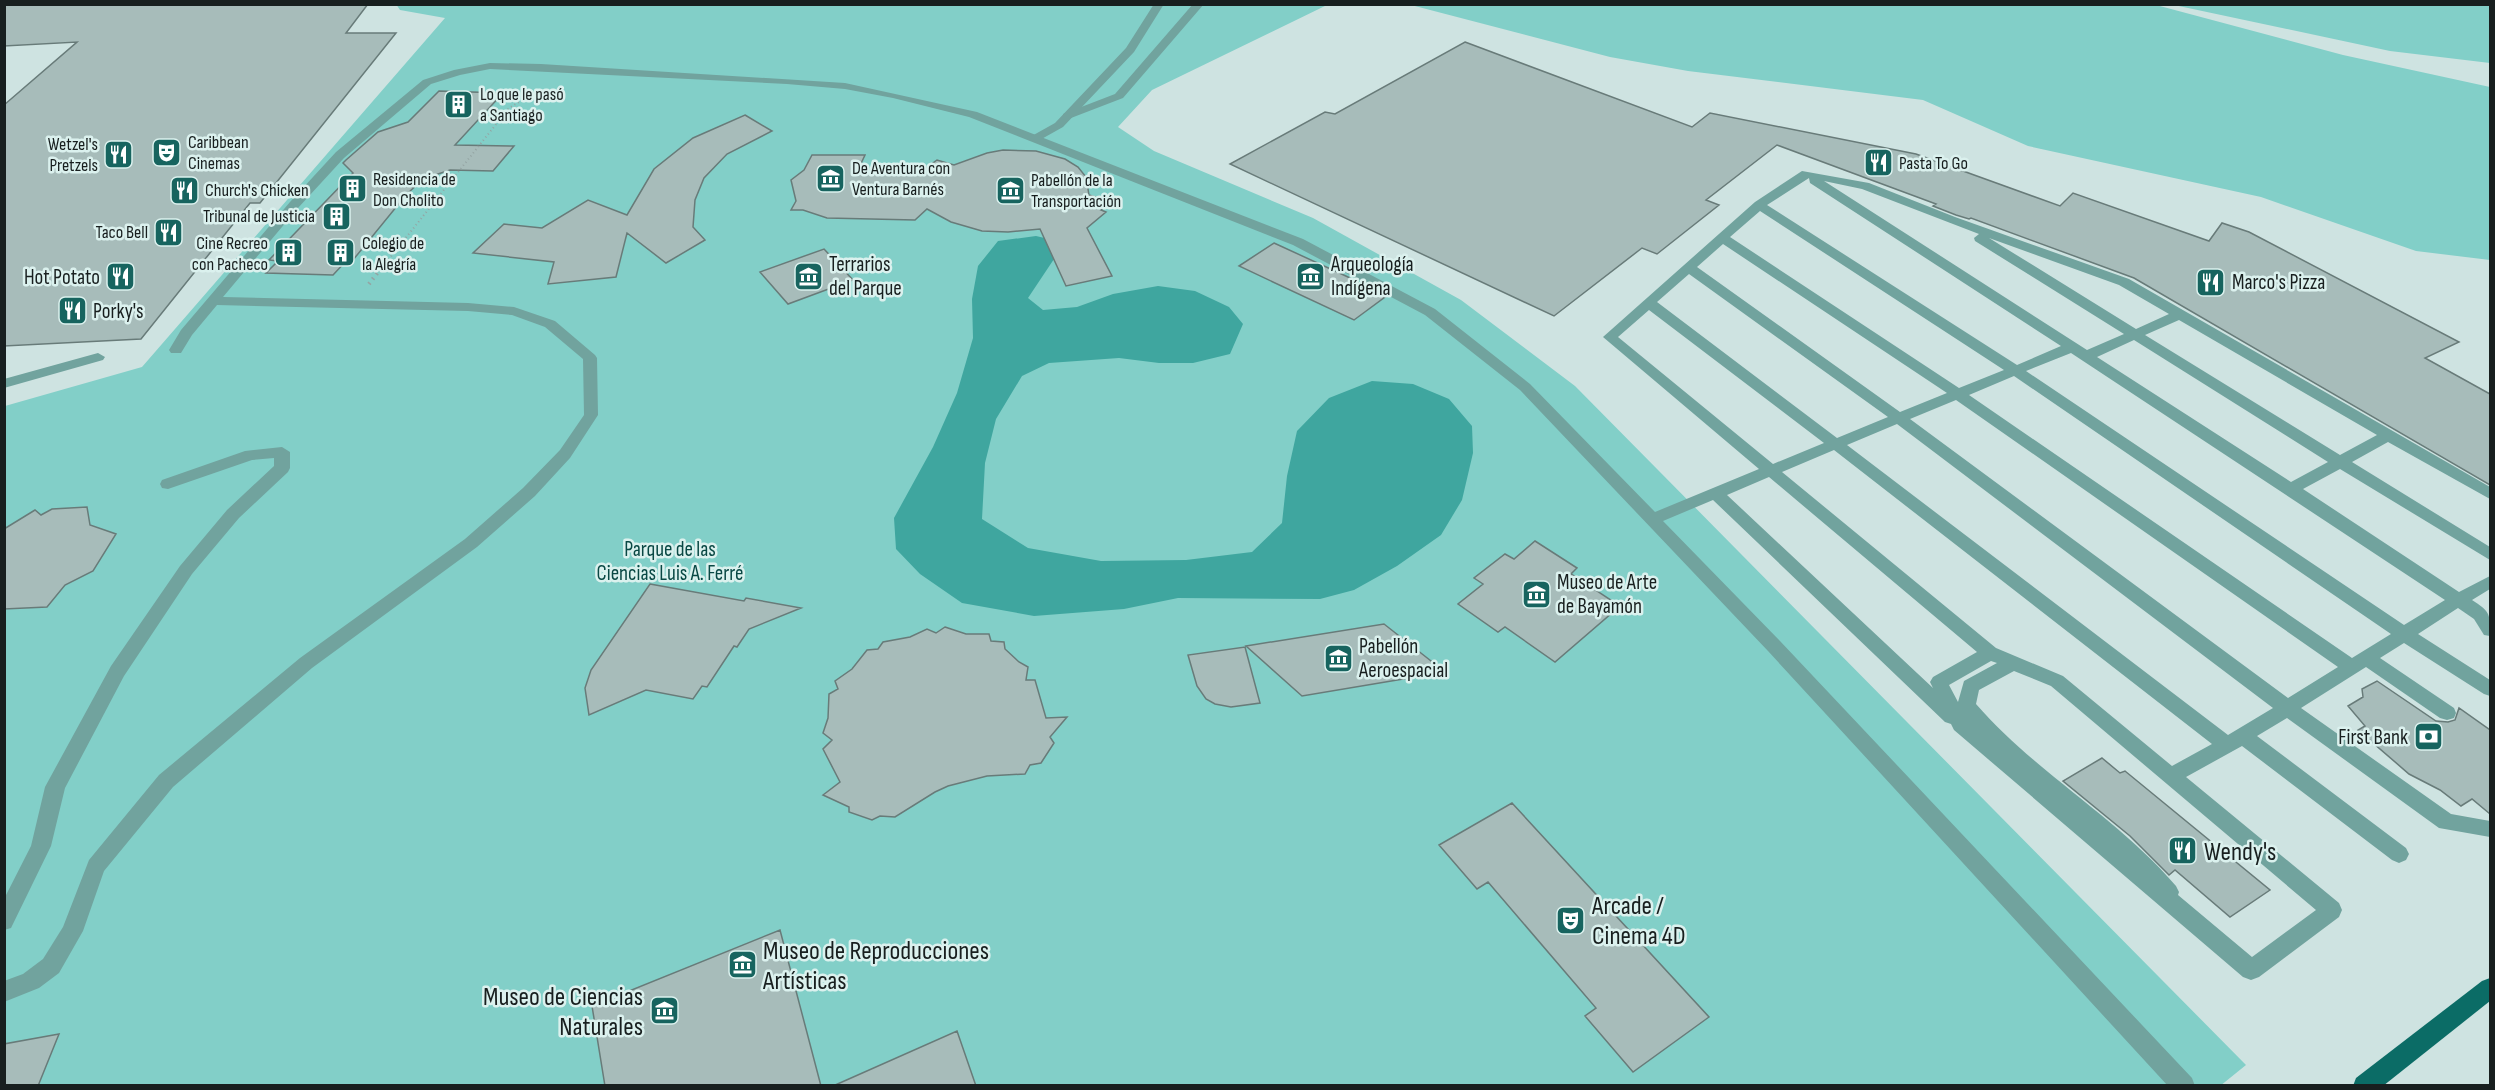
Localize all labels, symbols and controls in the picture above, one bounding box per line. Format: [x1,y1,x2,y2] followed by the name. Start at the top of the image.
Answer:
[480,84,564,126] place label: Lo que le pasó a Santiago
[443,88,475,120] building icon: Lo que le pasó a Santiago
[188,132,249,174] place label: Caribbean Cinemas
[48,134,98,176] place label: Wetzel's Pretzels
[151,136,183,168] theatre icon: Caribbean Cinemas
[103,138,135,170] restaurant icon: Wetzel's Pretzels
[1862,147,1894,179] restaurant icon: Pasta To Go
[1899,153,1968,174] place label: Pasta To Go
[852,158,950,200] place label: De Aventura con Ventura Barnés
[815,162,847,194] museum icon: De Aventura con Ventura Barnés
[373,169,456,211] place label: Residencia de Don Cholito
[1031,170,1121,212] place label: Pabellón de la Transportación
[336,173,368,205] building icon: Residencia de Don Cholito
[168,174,200,206] restaurant icon: Church's Chicken
[994,174,1026,206] museum icon: Pabellón de la Transportación
[205,180,309,201] place label: Church's Chicken
[320,200,352,232] building icon: Tribunal de Justicia
[203,206,315,227] place label: Tribunal de Justicia
[153,216,185,248] restaurant icon: Taco Bell
[96,222,148,243] place label: Taco Bell
[192,233,268,275] place label: Cine Recreo con Pacheco
[362,233,424,275] place label: Colegio de la Alegría
[273,237,305,269] building icon: Cine Recreo con Pacheco
[325,237,357,269] building icon: Colegio de la Alegría
[829,252,902,301] place label: Terrarios del Parque
[1330,252,1414,301] place label: Arqueología Indígena
[792,260,824,292] museum icon: Terrarios del Parque
[1294,260,1326,292] museum icon: Arqueología Indígena
[105,261,137,293] restaurant icon: Hot Potato
[24,265,100,290] place label: Hot Potato
[2195,266,2227,298] restaurant icon: Marco's Pizza
[2232,270,2325,295] place label: Marco's Pizza
[56,295,88,327] restaurant icon: Porky's
[93,299,144,324] place label: Porky's
[597,537,743,586] park label: Parque de las Ciencias Luis A. Ferré
[1557,570,1657,619] place label: Museo de Arte de Bayamón
[1520,578,1552,610] museum icon: Museo de Arte de Bayamón
[1358,634,1448,683] place label: Pabellón Aeroespacial
[1322,642,1354,674] museum icon: Pabellón Aeroespacial
[2413,721,2445,753] bank icon: First Bank
[2338,725,2408,750] place label: First Bank
[2167,835,2199,867] restaurant icon: Wendy's
[2204,837,2276,868] place label: Wendy's
[1591,891,1686,952] place label: Arcade / Cinema 4D
[1555,904,1587,936] theatre icon: Arcade / Cinema 4D
[762,936,989,997] place label: Museo de Reproducciones Artísticas
[726,949,758,981] museum icon: Museo de Reproducciones Artísticas
[483,982,643,1043] place label: Museo de Ciencias Naturales
[648,995,680,1027] museum icon: Museo de Ciencias Naturales

